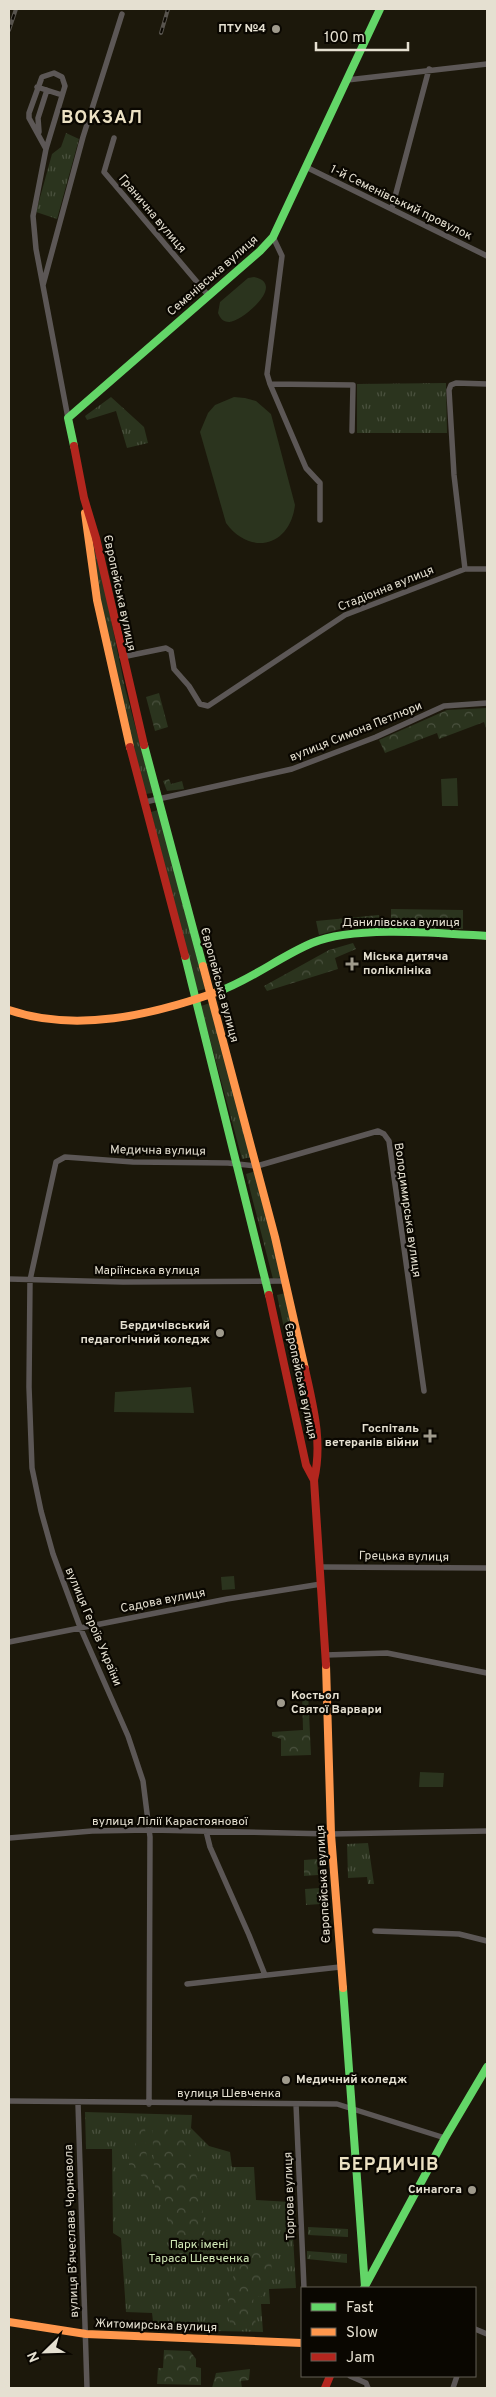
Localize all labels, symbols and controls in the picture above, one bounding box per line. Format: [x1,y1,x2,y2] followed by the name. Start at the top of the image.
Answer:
[316,20,408,52] scale bar
[218,21,266,37] place label: ПТУ №4
[270,23,282,35] marker: ПТУ №4
[324,29,365,48] text: 100 m
[61,107,143,130] district label: ВОКЗАЛ
[327,162,475,245] street label: 1-й Семенівський провулок
[114,171,190,257] street label: Гранична вулиця
[164,232,262,320] street label: Семенівська вулиця
[99,533,139,653] street label: Європейська вулиця
[336,562,436,616] street label: Стадіонна вулиця
[287,698,425,766] street label: вулиця Симона Петлюри
[342,915,460,931] street label: Данилівська вулиця
[196,926,242,1044] street label: Європейська вулиця
[363,949,448,979] place label: Міська дитяча поліклініка
[345,957,359,971] marker: Міська дитяча поліклініка
[110,1142,206,1160] street label: Медична вулиця
[390,1142,424,1278] street label: Володимирська вулиця
[94,1263,200,1279] street label: Маріїнська вулиця
[80,1318,210,1348] place label: Бердичівський педагогічний коледж
[280,1321,320,1441] street label: Європейська вулиця
[214,1327,226,1339] marker: Бердичівський педагогічний коледж
[325,1421,419,1451] place label: Госпіталь ветеранів війни
[423,1429,437,1443] marker: Госпіталь ветеранів війни
[359,1548,449,1566] street label: Грецька вулиця
[61,1565,125,1689] street label: вулиця Героїв України
[119,1585,207,1617] street label: Садова вулиця
[291,1688,382,1718] place label: Костьол Святої Варвари
[275,1697,287,1709] marker: Костьол Святої Варвари
[92,1814,249,1830] street label: вулиця Лілії Карастоянової
[313,1824,335,1944] street label: Європейська вулиця
[296,2072,407,2088] place label: Медичний коледж
[280,2074,292,2086] marker: Медичний коледж
[177,2086,281,2102] street label: вулиця Шевченка
[61,2144,83,2318] street label: вулиця Вʼячеслава Чорновола
[280,2151,300,2241] street label: Торгова вулиця
[338,2154,440,2177] district label: БЕРДИЧІВ
[408,2182,462,2198] place label: Синагога
[466,2184,478,2196] marker: Синагога
[149,2237,249,2267] park label: Парк імені Тараса Шевченка
[301,2287,476,2377] legend
[346,2299,374,2318] text: Fast
[95,2316,217,2336] street label: Житомирська вулиця
[346,2324,378,2343] text: Slow
[20,2327,70,2377] north arrow
[25,2349,44,2364] text: N
[346,2349,375,2368] text: Jam

